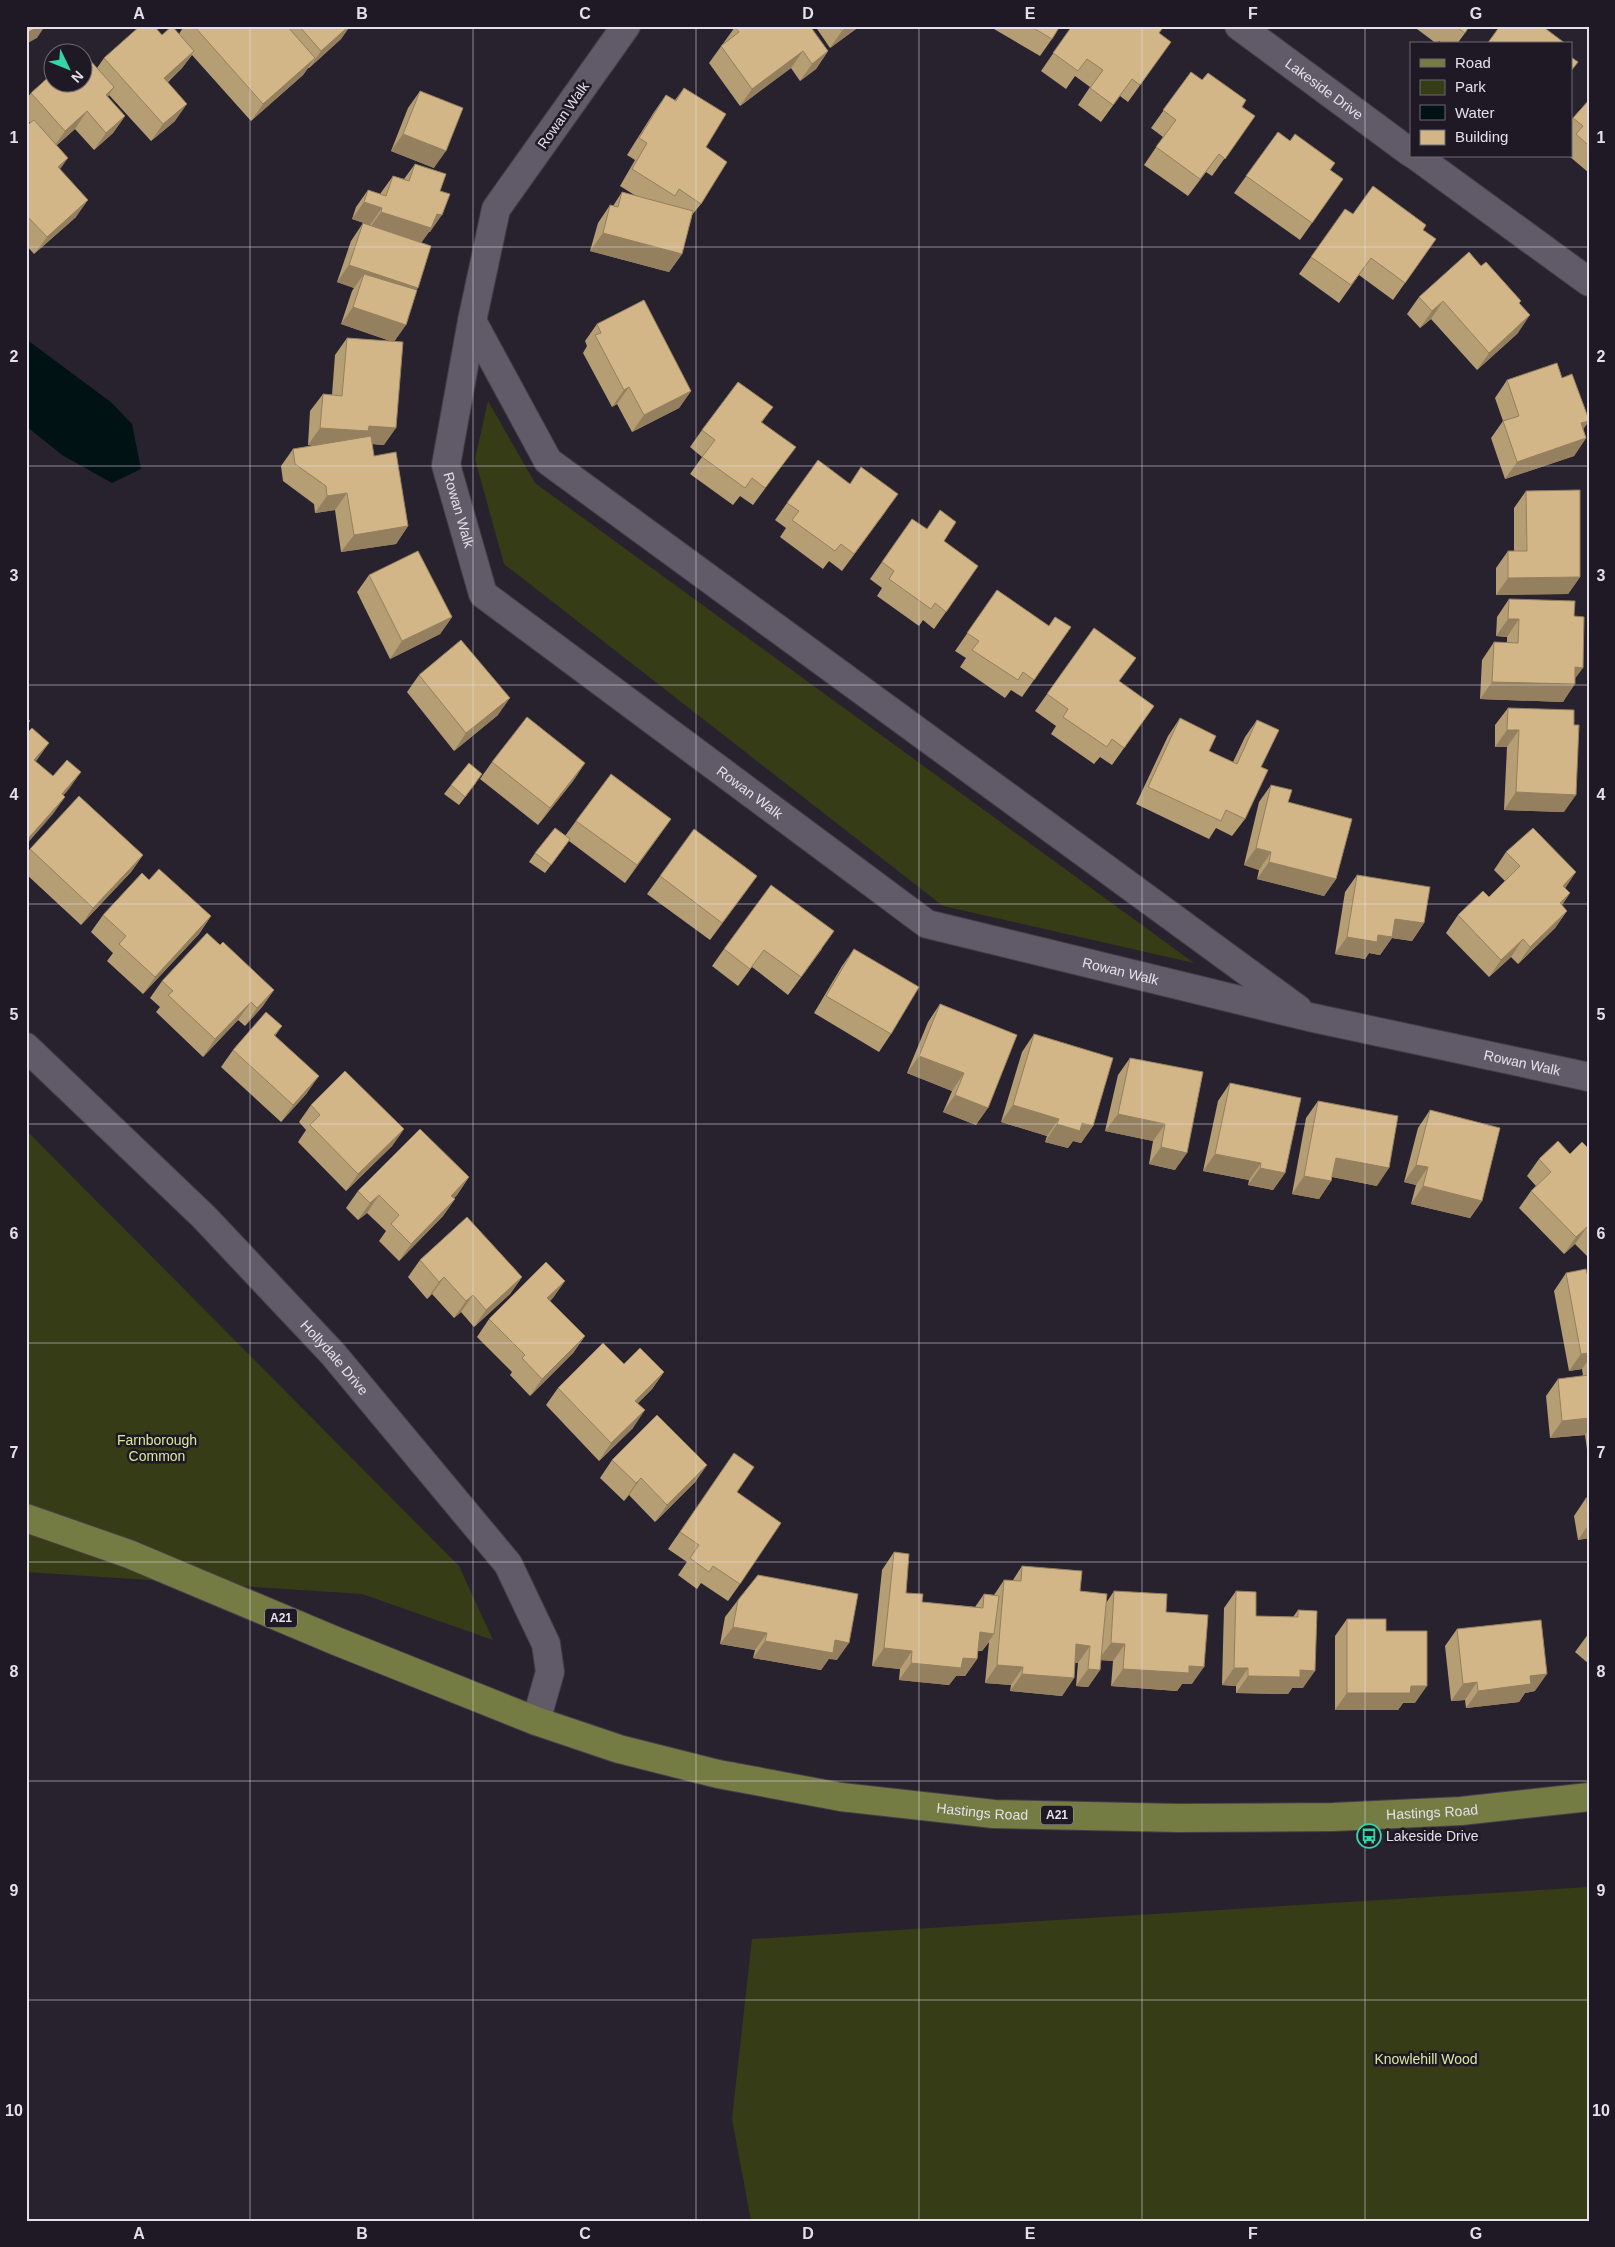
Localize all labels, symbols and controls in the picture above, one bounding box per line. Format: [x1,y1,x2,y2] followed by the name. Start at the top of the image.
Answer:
[133,5,145,22] text: A
[356,5,368,22] text: B
[579,5,591,22] text: C
[802,5,814,22] text: D
[1025,5,1036,22] text: E
[1248,5,1258,22] text: F
[1470,5,1482,22] text: G
[42,42,92,92] north arrow
[1410,42,1572,158] legend
[1455,54,1491,71] text: Road
[1282,55,1366,123] street label: Lakeside Drive
[68,68,87,86] text: N
[534,78,593,152] street label: Rowan Walk
[1455,78,1486,95] text: Park
[1455,104,1494,121] text: Water
[1455,128,1508,145] text: Building
[10,129,19,146] text: 1
[1597,129,1606,146] text: 1
[10,348,19,365] text: 2
[1597,348,1606,365] text: 2
[440,470,478,551] street label: Rowan Walk
[10,567,19,584] text: 3
[1597,567,1606,584] text: 3
[714,763,787,823] street label: Rowan Walk
[10,786,19,803] text: 4
[1597,786,1606,803] text: 4
[1081,954,1161,988] street label: Rowan Walk
[10,1006,19,1023] text: 5
[1597,1006,1606,1023] text: 5
[1482,1047,1563,1079] street label: Rowan Walk
[10,1225,19,1242] text: 6
[1597,1225,1606,1242] text: 6
[297,1317,372,1398] street label: Hollydale Drive
[117,1432,197,1464] park label: Farnborough Common
[10,1444,19,1461] text: 7
[1597,1444,1606,1461] text: 7
[265,1609,297,1628] road number: A21
[10,1663,19,1680] text: 8
[1597,1663,1606,1680] text: 8
[936,1800,1028,1823] street label: Hastings Road
[1386,1801,1479,1823] street label: Hastings Road
[1041,1806,1073,1824] road number: A21
[1356,1823,1382,1849] bus stop icon: Lakeside Drive
[1386,1828,1479,1844] place label: Lakeside Drive
[10,1882,19,1899] text: 9
[1597,1882,1606,1899] text: 9
[1374,2051,1478,2067] park label: Knowlehill Wood
[5,2102,23,2119] text: 10
[1592,2102,1610,2119] text: 10
[133,2225,145,2242] text: A
[356,2225,368,2242] text: B
[579,2225,591,2242] text: C
[802,2225,814,2242] text: D
[1025,2225,1036,2242] text: E
[1248,2225,1258,2242] text: F
[1470,2225,1482,2242] text: G

